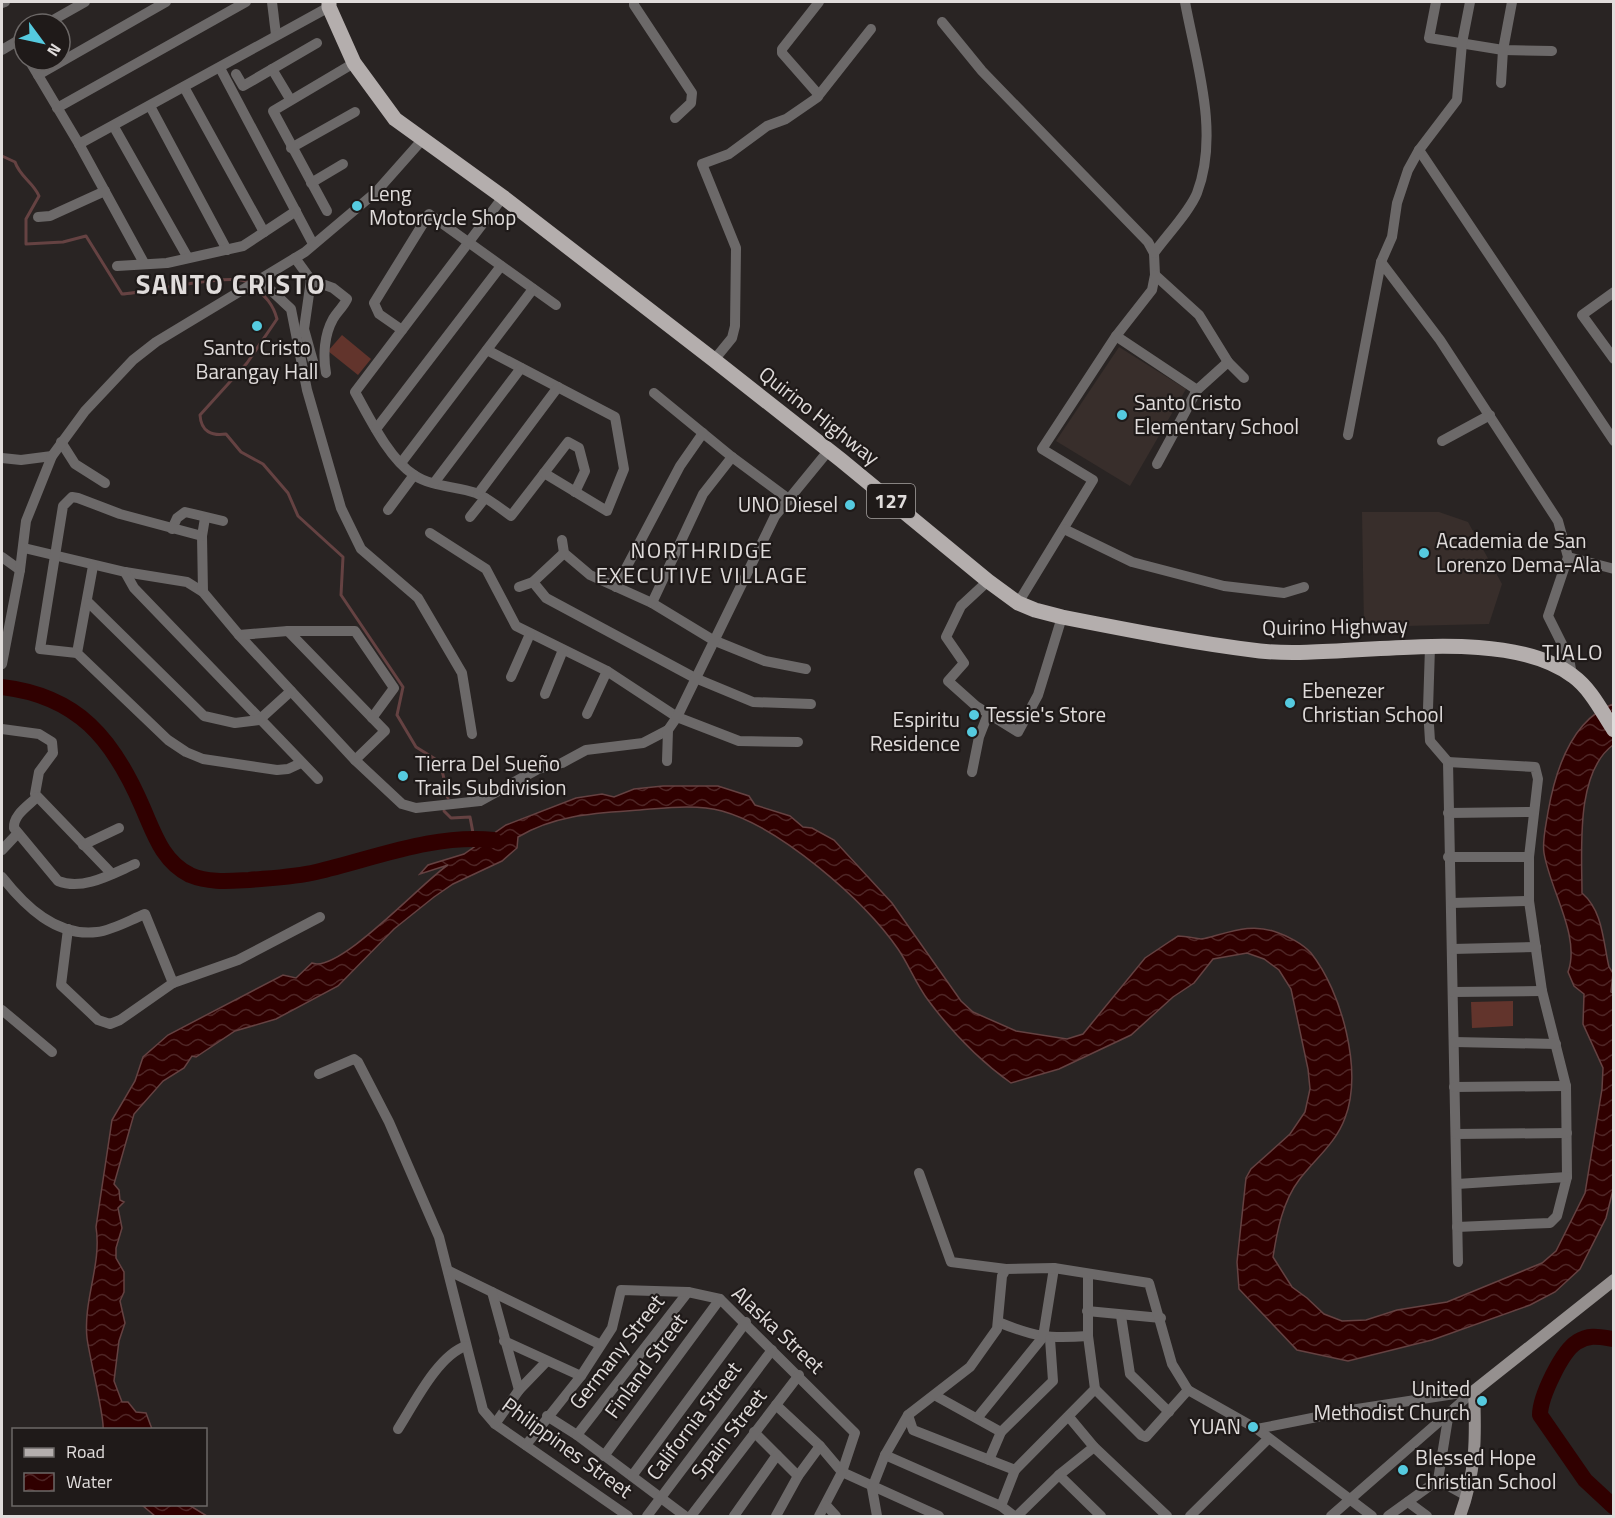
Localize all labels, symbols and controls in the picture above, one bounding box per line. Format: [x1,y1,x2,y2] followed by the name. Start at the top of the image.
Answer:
[12,12,72,72] north arrow
[41,39,68,61] text: N
[369,177,516,233] place label: Leng Motorcycle Shop
[350,199,364,213] marker: Leng Motorcycle Shop
[136,263,326,304] district label: SANTO CRISTO
[250,319,264,333] marker: Santo Cristo Barangay Hall
[196,331,318,387] place label: Santo Cristo Barangay Hall
[752,358,887,473] street label: Quirino Highway
[1134,386,1299,442] place label: Santo Cristo Elementary School
[1115,408,1129,422] marker: Santo Cristo Elementary School
[867,484,915,518] road number: 127
[738,488,838,520] place label: UNO Diesel
[843,498,857,512] marker: UNO Diesel
[1436,524,1601,580] place label: Academia de San Lorenzo Dema-Ala
[596,533,808,592] district label: NORTHRIDGE EXECUTIVE VILLAGE
[1417,546,1431,560] marker: Academia de San Lorenzo Dema-Ala
[1262,609,1408,643] street label: Quirino Highway
[1542,635,1604,669] district label: TIALO
[1302,674,1444,730] place label: Ebenezer Christian School
[1283,696,1297,710] marker: Ebenezer Christian School
[986,698,1106,730] place label: Tessie's Store
[870,703,960,759] place label: Espiritu Residence
[967,708,981,722] marker: Tessie's Store
[965,725,979,739] marker: Espiritu Residence
[415,747,567,803] place label: Tierra Del Sueño Trails Subdivision
[396,769,410,783] marker: Tierra Del Sueño Trails Subdivision
[725,1278,833,1381] street label: Alaska Street
[561,1286,672,1416] street label: Germany Street
[596,1306,695,1425] street label: Finland Street
[638,1354,749,1487] street label: California Street
[1313,1372,1470,1428] place label: United Methodist Church
[682,1381,774,1486] street label: Spain Street
[496,1389,640,1506] street label: Philippines Street
[1475,1394,1489,1408] marker: United Methodist Church
[1190,1410,1241,1442] place label: YUAN
[1246,1420,1260,1434] marker: YUAN
[12,1428,207,1506] legend
[66,1438,105,1465] text: Road
[1415,1441,1557,1497] place label: Blessed Hope Christian School
[1396,1463,1410,1477] marker: Blessed Hope Christian School
[66,1468,112,1495] text: Water

